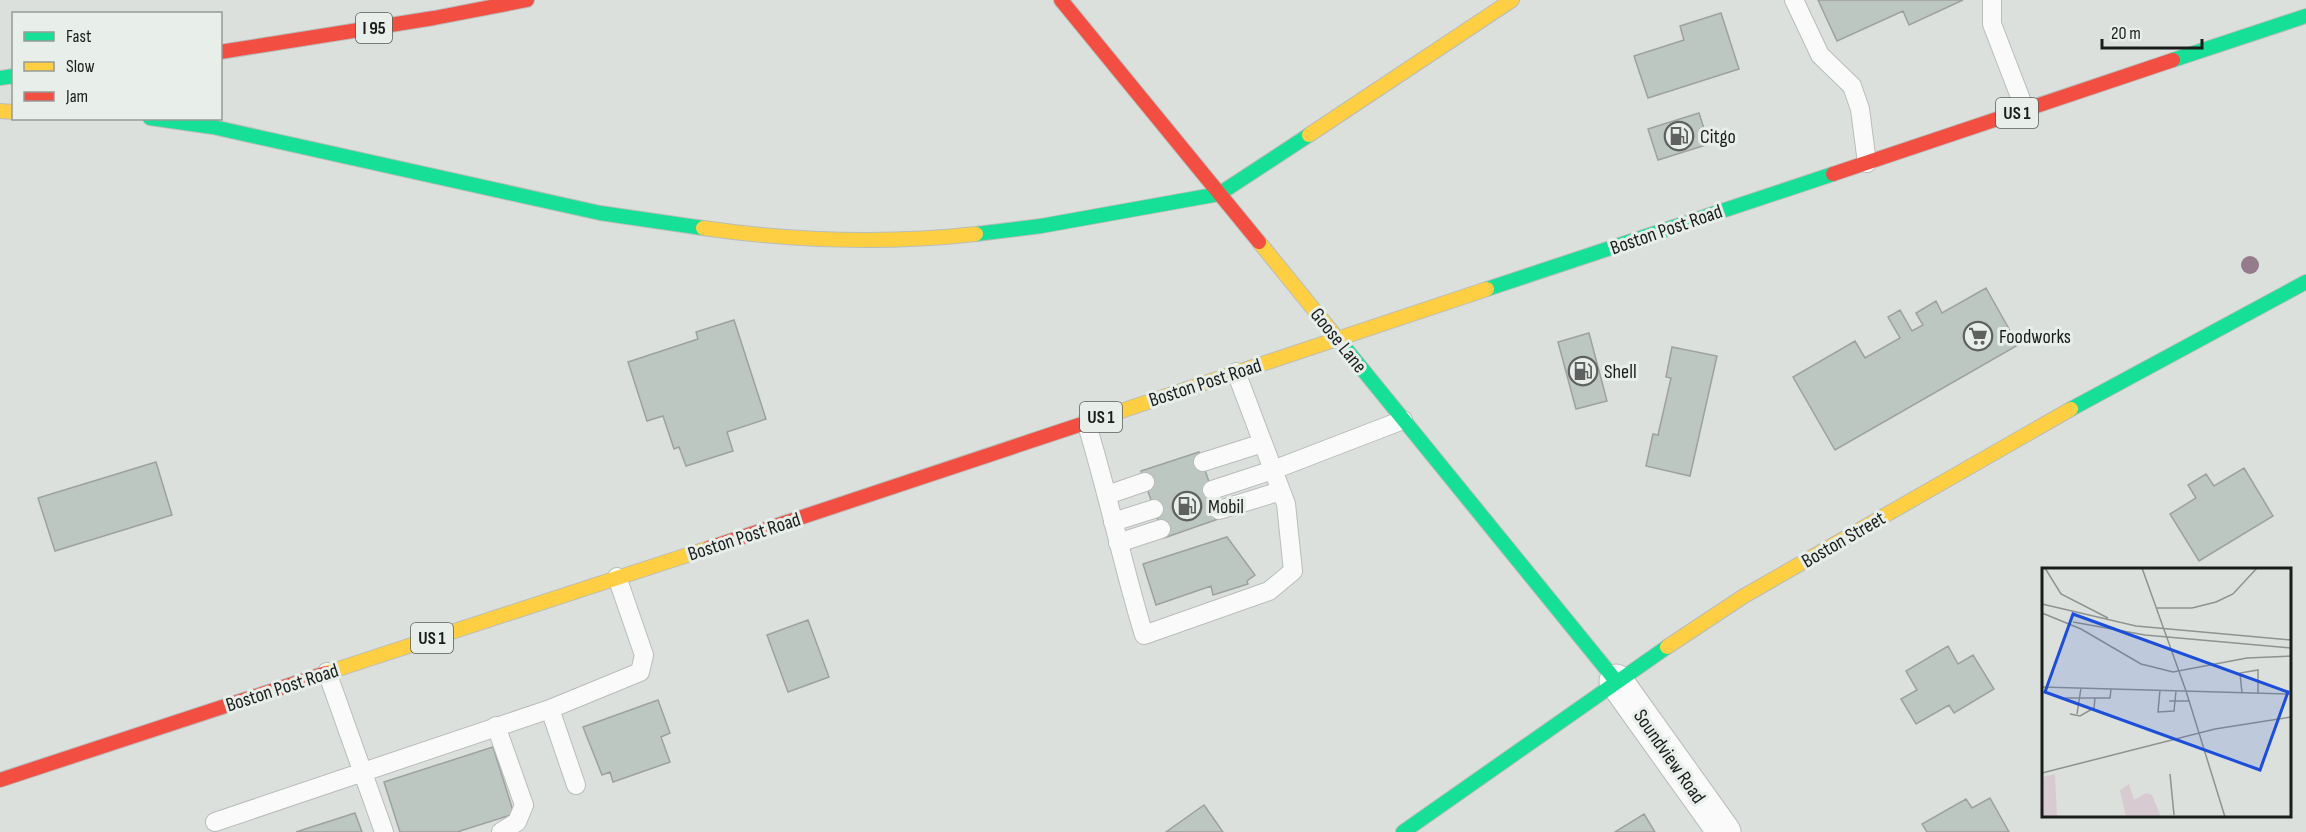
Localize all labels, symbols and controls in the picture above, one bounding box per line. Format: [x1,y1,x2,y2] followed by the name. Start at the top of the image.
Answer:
[12,12,222,120] legend
[2102,12,2202,50] scale bar
[356,13,392,43] road number: I 95
[2111,23,2141,44] text: 20 m
[66,26,92,47] text: Fast
[66,56,95,77] text: Slow
[65,86,88,107] text: Jam
[1996,98,2038,128] road number: US 1
[1663,120,1695,152] fuel station icon: Citgo
[1700,125,1736,149] place label: Citgo
[1607,200,1725,260] street label: Boston Post Road
[1305,303,1372,378] street label: Goose Lane
[1962,320,1994,352] supermarket icon: Foodworks
[1999,325,2071,349] place label: Foodworks
[1146,353,1265,412] street label: Boston Post Road
[1567,355,1599,387] fuel station icon: Shell
[1604,360,1637,384] place label: Shell
[1080,402,1122,432] road number: US 1
[1171,490,1203,522] fuel station icon: Mobil
[1208,495,1244,519] place label: Mobil
[1797,506,1890,573] street label: Boston Street
[685,507,804,566] street label: Boston Post Road
[2042,568,2291,817] inset map
[411,623,453,653] road number: US 1
[223,658,342,717] street label: Boston Post Road
[1628,705,1710,808] street label: Soundview Road

